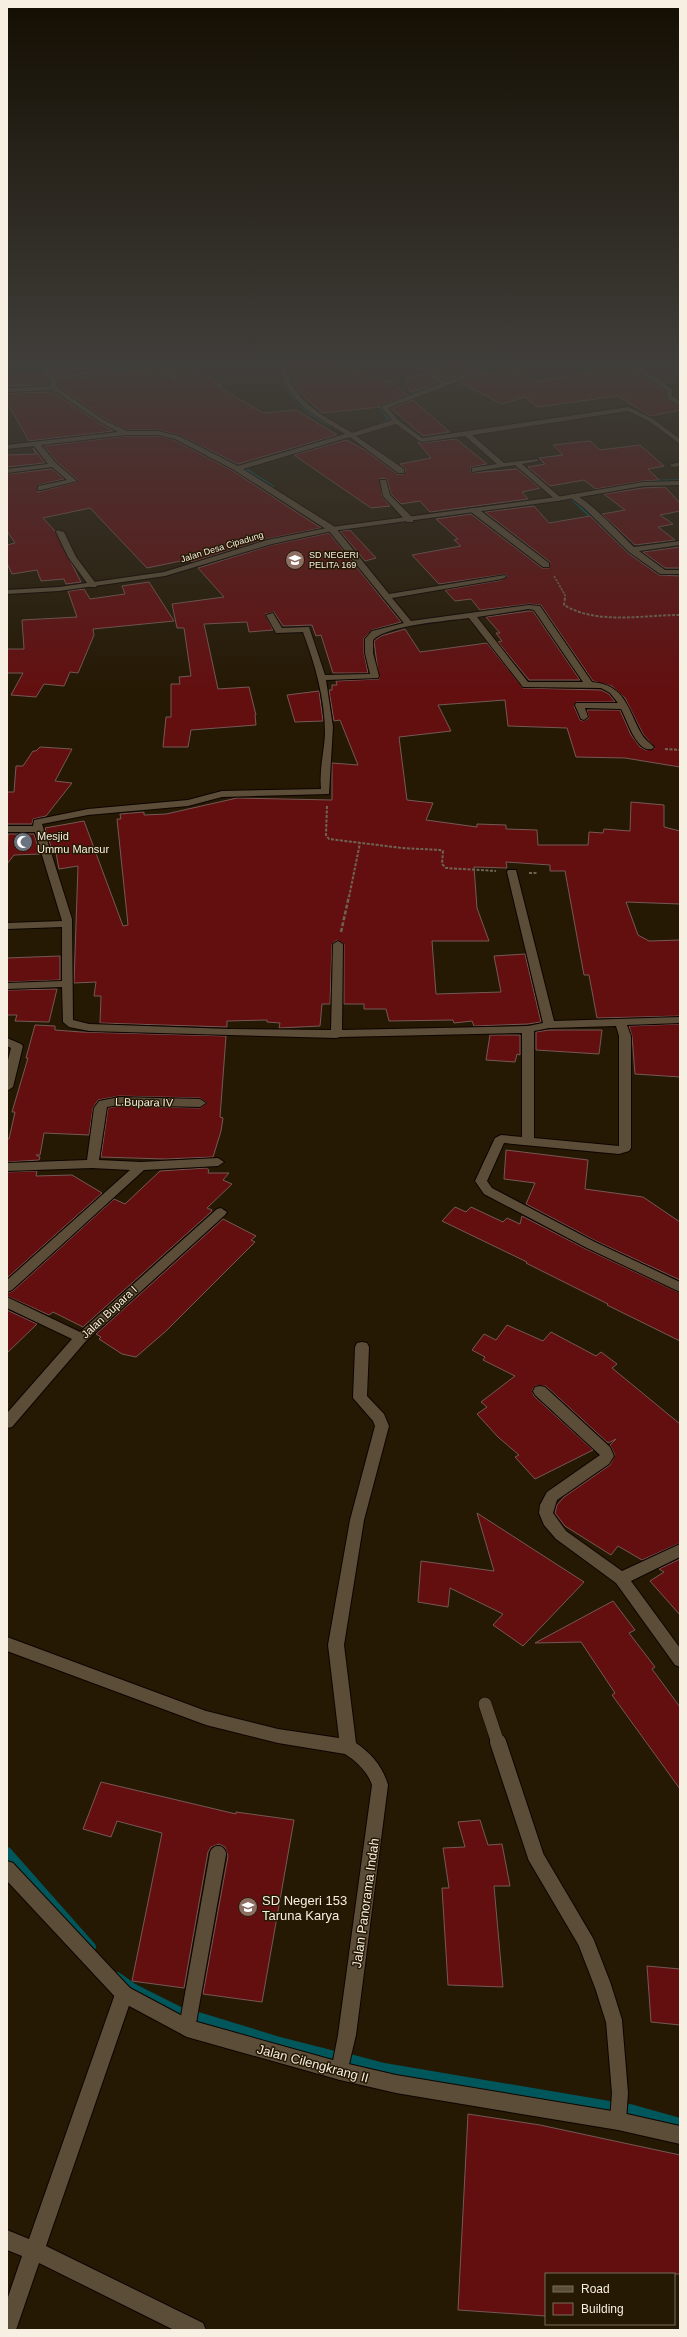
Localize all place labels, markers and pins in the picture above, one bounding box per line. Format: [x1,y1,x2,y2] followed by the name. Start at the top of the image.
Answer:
[284,549,306,571] school or university icon: SD NEGERI PELITA 169
[309,550,359,570] place label: SD NEGERI PELITA 169
[37,830,109,855] place label: Mesjid Ummu Mansur
[12,831,34,853] mosque icon: Mesjid Ummu Mansur
[262,1893,347,1923] place label: SD Negeri 153 Taruna Karya
[237,1896,259,1918] school or university icon: SD Negeri 153 Taruna Karya

